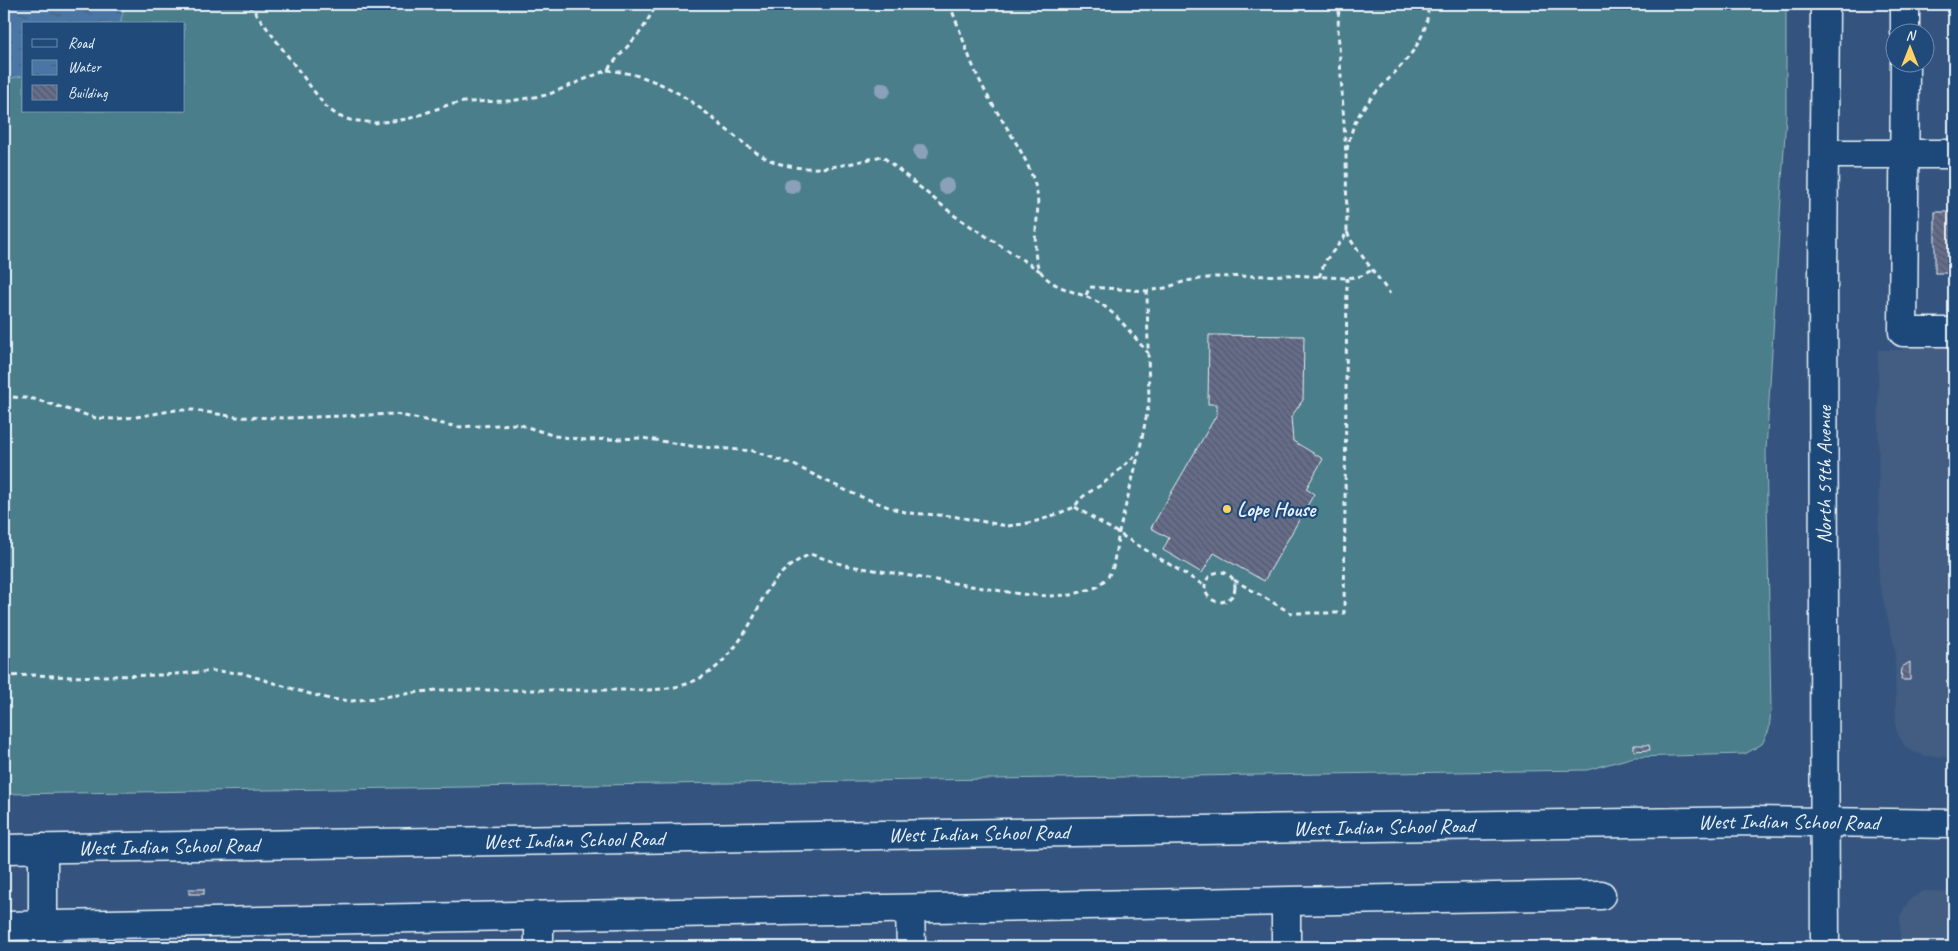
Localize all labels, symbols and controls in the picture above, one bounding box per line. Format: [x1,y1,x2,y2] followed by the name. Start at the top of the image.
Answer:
[22,22,185,112] legend
[1886,22,1936,72] north arrow
[1906,27,1917,44] text: N
[68,34,95,53] text: Road
[68,58,102,77] text: Water
[68,84,108,103] text: Building
[1811,405,1837,544] street label: North 59th Avenue
[1237,496,1317,522] place label: Lope House
[1221,503,1233,515] marker: Lope House
[1698,808,1882,836] street label: West Indian School Road
[1293,812,1477,841] street label: West Indian School Road
[888,819,1072,848] street label: West Indian School Road
[483,825,667,854] street label: West Indian School Road
[78,832,262,861] street label: West Indian School Road

